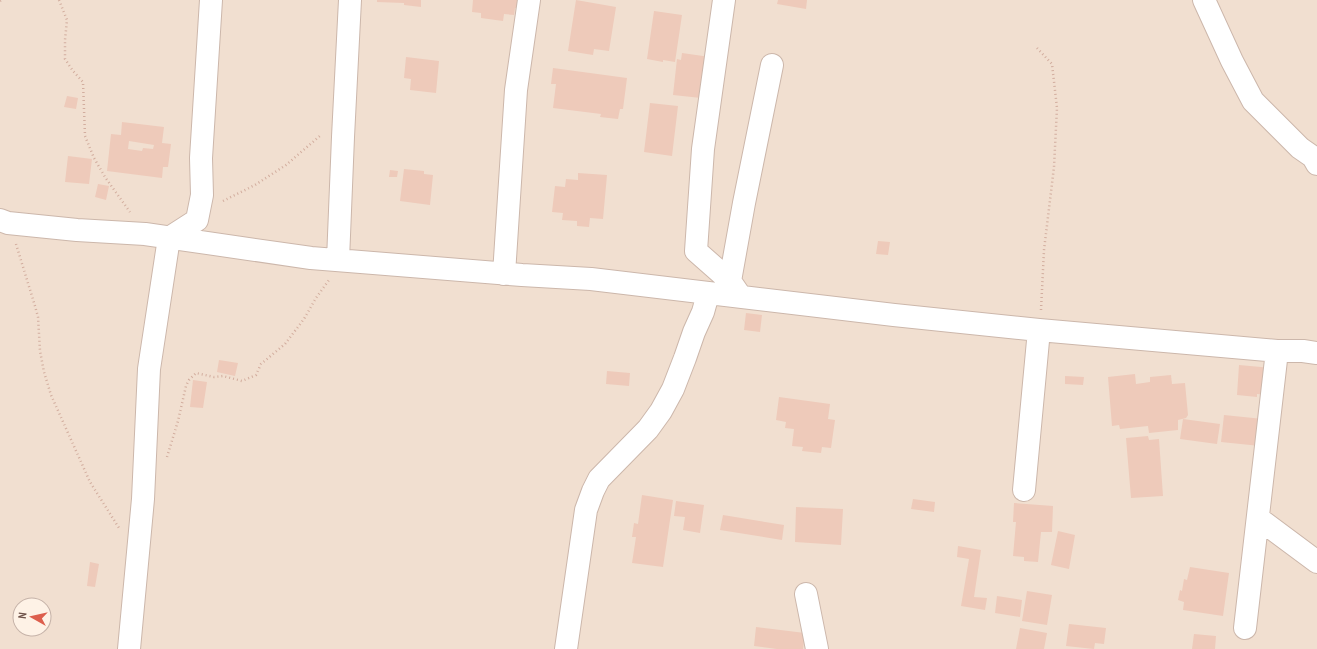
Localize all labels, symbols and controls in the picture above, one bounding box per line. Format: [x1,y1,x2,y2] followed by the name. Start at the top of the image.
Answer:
[12,597,52,637] north arrow
[15,612,29,620] text: N

